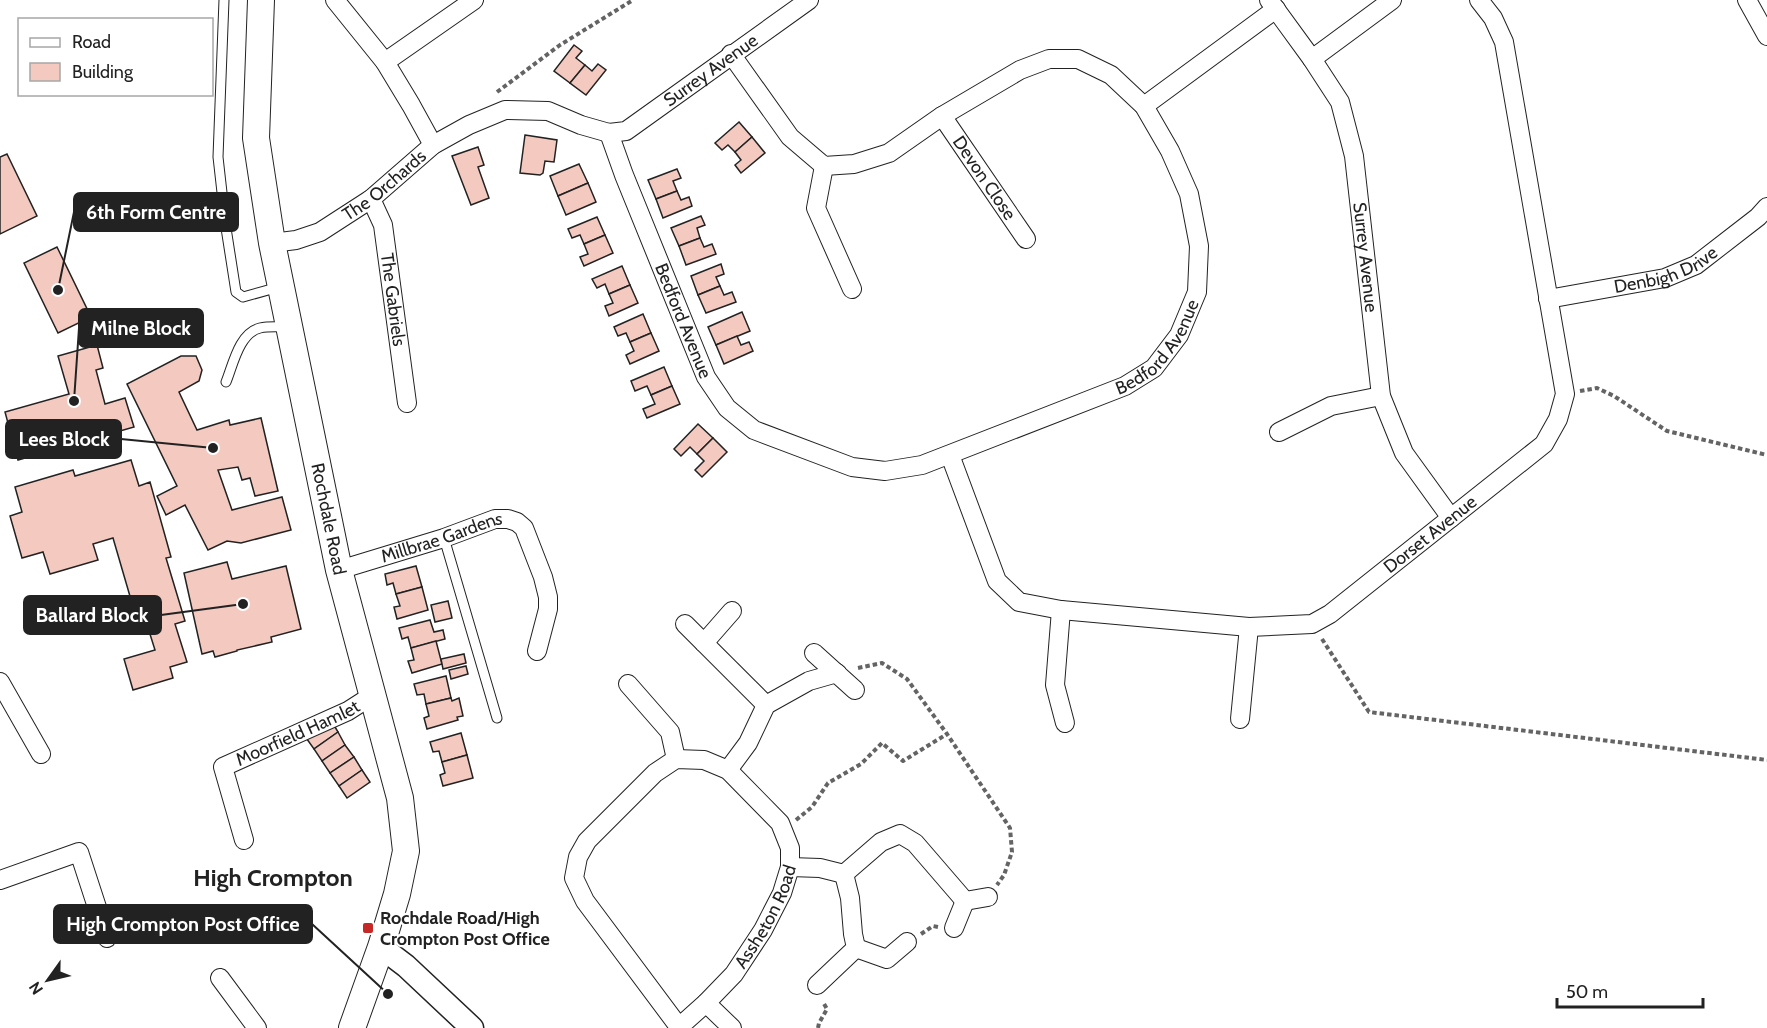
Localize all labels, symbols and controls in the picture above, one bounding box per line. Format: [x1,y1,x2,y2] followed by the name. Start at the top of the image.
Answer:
[18,18,213,96] legend
[659,29,762,111] street label: Surrey Avenue
[72,31,111,53] text: Road
[72,61,134,83] text: Building
[948,132,1021,224] street label: Devon Close
[338,145,431,226] street label: The Orchards
[74,193,238,231] callout: 6th Form Centre
[86,200,226,224] text: 6th Form Centre
[1348,201,1382,313] street label: Surrey Avenue
[1612,242,1722,298] street label: Denbigh Drive
[376,252,410,348] street label: The Gabriels
[650,260,716,382] street label: Bedford Avenue
[1112,296,1204,400] street label: Bedford Avenue
[79,309,203,347] callout: Milne Block
[91,316,191,340] text: Milne Block
[6,420,121,458] callout: Lees Block
[18,427,110,451] text: Lees Block
[306,461,351,577] street label: Rochdale Road
[1379,491,1481,578] street label: Dorset Avenue
[378,508,502,568] street label: Millbrae Gardens
[24,596,161,634] callout: Ballard Block
[35,603,149,627] text: Ballard Block
[232,695,364,771] street label: Moorfield Hamlet
[730,862,801,972] street label: Assheton Road
[193,863,353,892] district label: High Crompton
[54,905,312,943] callout: High Crompton Post Office
[380,907,550,950] place label: Rochdale Road/High Crompton Post Office
[66,912,300,936] text: High Crompton Post Office
[361,921,375,935] marker: Rochdale Road/High Crompton Post Office
[18,950,78,1010] north arrow
[1557,971,1702,1009] scale bar
[25,978,47,998] text: N
[1566,981,1608,1003] text: 50 m

